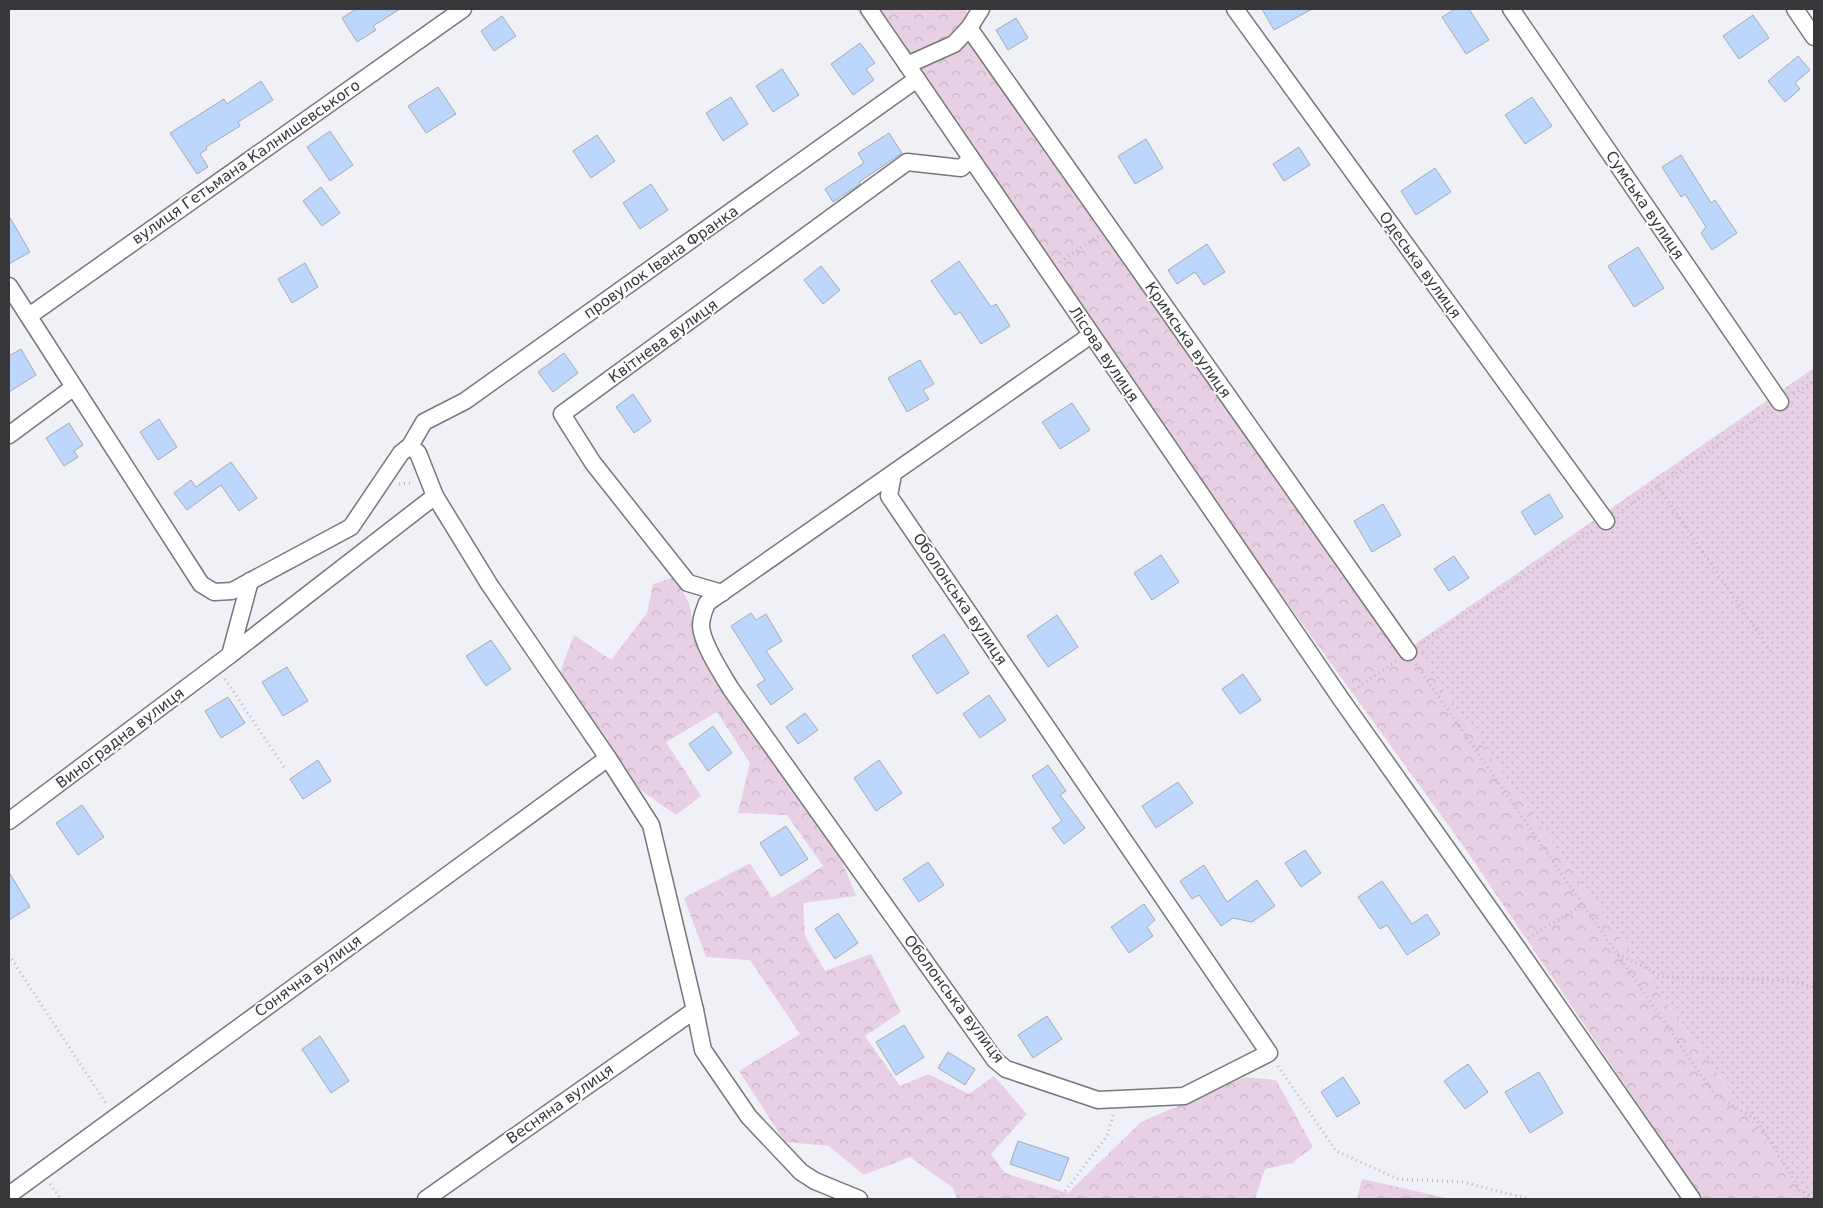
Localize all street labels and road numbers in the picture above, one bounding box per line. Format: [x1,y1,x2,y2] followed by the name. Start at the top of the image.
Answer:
[128,76,364,248] street label: вулиця Гетьмана Калнишевського
[1602,147,1688,263] street label: Сумська вулиця
[580,202,742,322] street label: провулок Івана Франка
[1375,208,1465,322] street label: Одеська вулиця
[1141,278,1235,402] street label: Кримська вулиця
[605,295,721,387] street label: Квітнева вулиця
[1065,303,1143,405] street label: Лісова вулиця
[909,530,1011,668] street label: Оболонська вулиця
[52,684,188,792] street label: Виноградна вулиця
[251,931,365,1021] street label: Сонячна вулиця
[900,932,1008,1066] street label: Оболонська вулиця
[503,1060,617,1148] street label: Весняна вулиця

